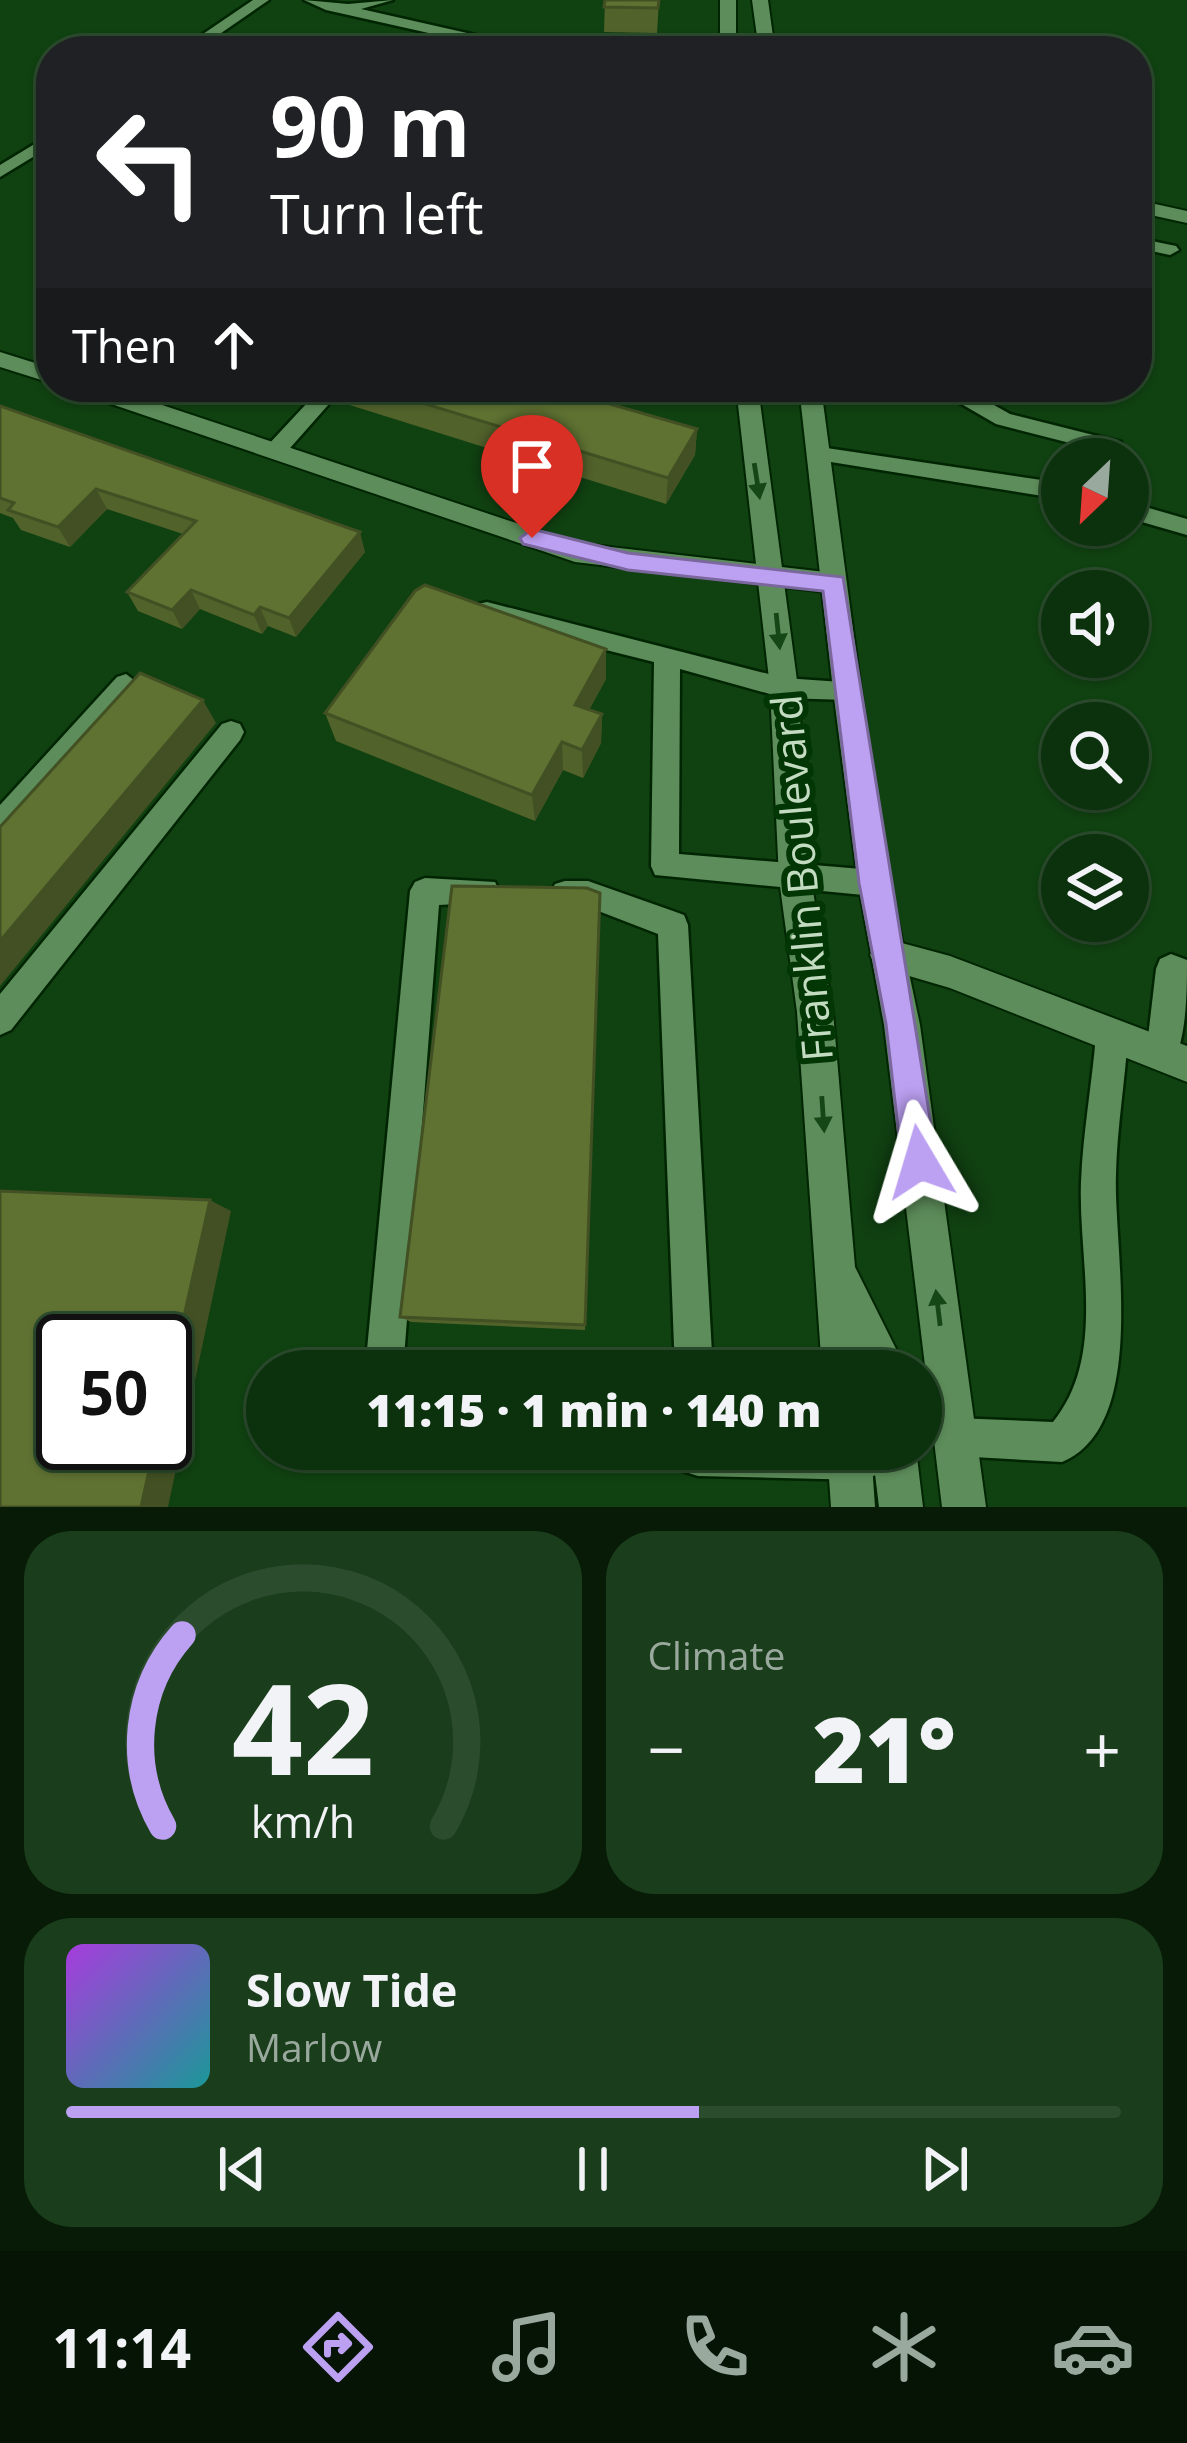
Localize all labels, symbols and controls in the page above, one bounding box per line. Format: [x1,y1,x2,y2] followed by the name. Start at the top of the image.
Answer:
[270,67,470,182] text: 90 m
[72,84,228,240] icon: left
[270,176,483,250] text: Turn left
[201,312,267,378] icon: ahead
[72,315,177,376] text: Then
[481,415,583,538] pin
[499,433,565,499] icon: arrive
[1041,438,1149,546] north arrow
[1041,438,1149,942] map controls
[748,463,767,500] one-way arrow
[1041,570,1149,678] button: sound
[769,613,788,650] one-way arrow
[756,693,845,1064] street label: Franklin Boulevard
[1041,702,1149,810] button: search
[1041,834,1149,942] button: layers
[814,1096,833,1133] one-way arrow
[857,1099,983,1225] position arrow
[928,1289,947,1326] one-way arrow
[36,1314,192,1470] speed limit sign: 50
[367,1379,821,1440] text: 11:15 · 1 min · 140 m
[648,1628,785,1681] text: Climate
[231,1642,374,1812] text: 42
[813,1687,956,1809] text: 21°
[648,1703,685,1793] text: −
[1083,1703,1121,1793] text: +
[251,1791,355,1850] text: km/h
[246,1959,457,2020] text: Slow Tide
[246,2020,382,2073] text: Marlow
[209,2136,275,2202] icon: previous
[560,2136,626,2202] icon: pause
[912,2136,978,2202] icon: next
[296,2305,380,2389] icon: directions
[485,2305,569,2389] icon: music
[673,2305,757,2389] icon: phone
[862,2305,946,2389] icon: climate
[1051,2305,1135,2389] icon: car
[52,2310,191,2384] text: 11:14

